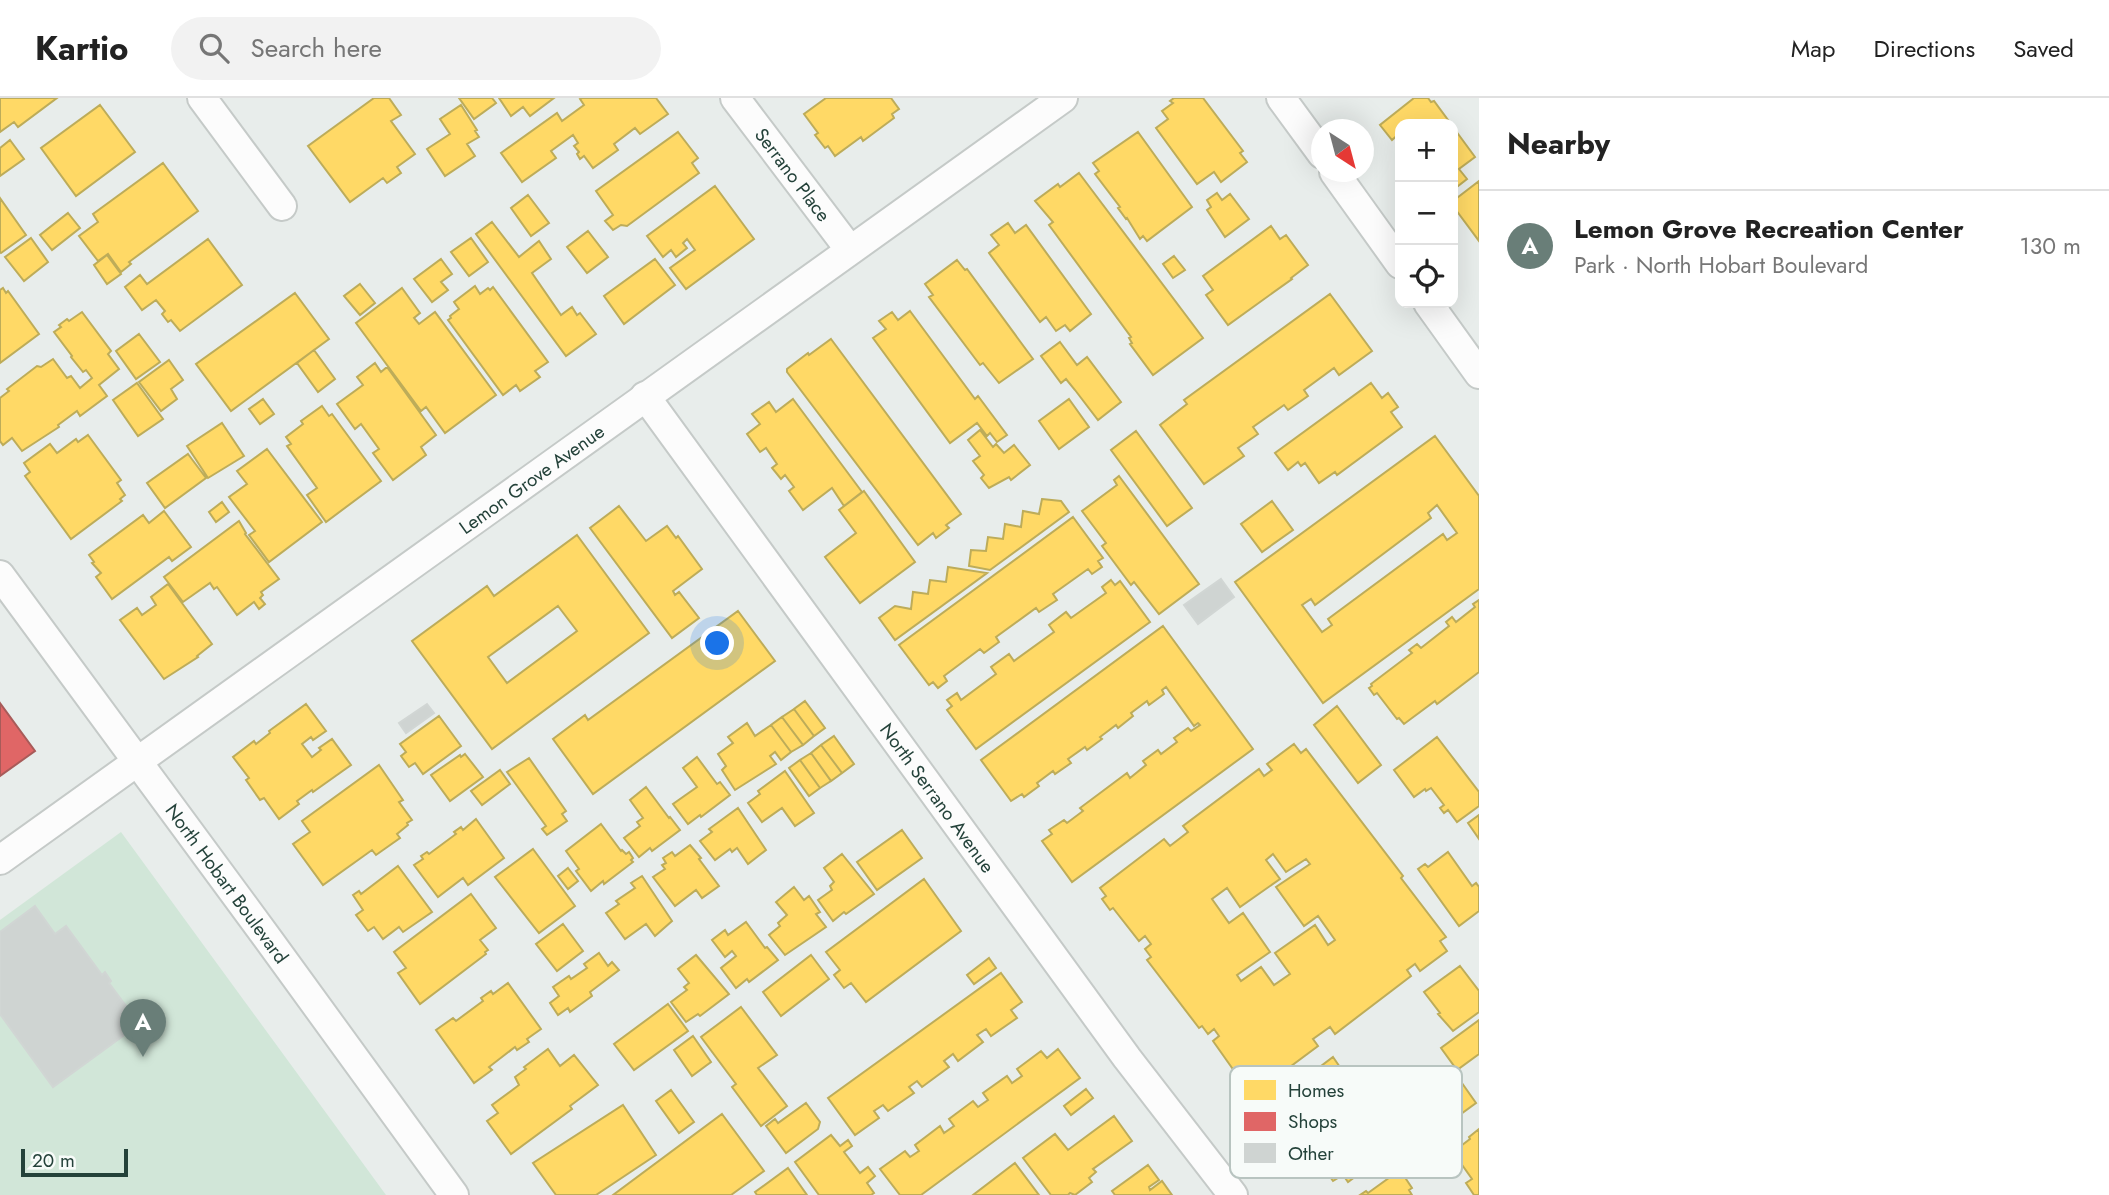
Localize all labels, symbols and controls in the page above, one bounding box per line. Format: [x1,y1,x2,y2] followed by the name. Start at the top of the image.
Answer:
[171,17,661,80] search box
[35,25,129,72] text: Kartio
[195,29,233,67] icon: search
[251,29,382,67] text: Search here
[1791,31,1836,66] text: Map
[1874,31,1975,66] text: Directions
[2013,31,2074,66] text: Saved
[1311,119,1374,182] north arrow
[1395,119,1458,308] map controls
[1395,119,1458,182] button: +
[748,122,837,228] street label: Serrano Place
[1507,122,1610,165] text: Nearby
[1395,182,1458,245] button: −
[1574,210,1964,248] text: Lemon Grove Recreation Center
[1522,229,1538,263] text: A
[2019,229,2081,263] text: 130 m
[1395,245,1458,308] button: locate
[1574,248,1868,282] text: Park · North Hobart Boulevard
[454,418,610,541] street label: Lemon Grove Avenue
[700,626,734,660] your location
[873,718,1001,879] street label: North Serrano Avenue
[159,798,294,969] street label: North Hobart Boulevard
[120,999,166,1057] pin: A
[1230,1066,1462,1178] legend
[1288,1077,1345,1104] text: Homes
[1288,1108,1338,1135] text: Shops
[1288,1140,1334,1167] text: Other
[21,1146,128,1178] scale bar
[32,1147,75,1174] text: 20 m

